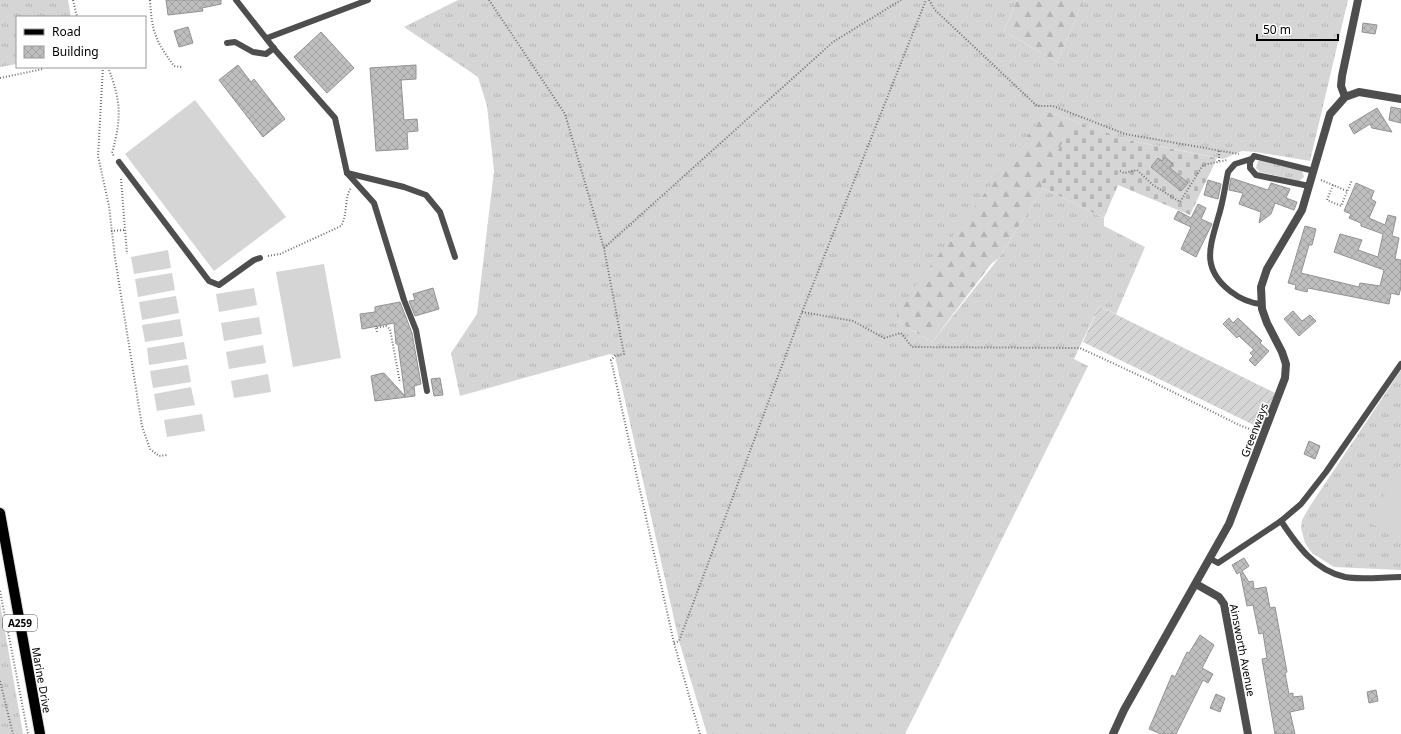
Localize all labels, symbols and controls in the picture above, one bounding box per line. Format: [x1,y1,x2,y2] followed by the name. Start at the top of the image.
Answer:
[16,16,146,68] legend
[1257,16,1338,42] scale bar
[1263,21,1291,38] text: 50 m
[52,23,81,40] text: Road
[52,43,99,60] text: Building
[1237,401,1271,459] street label: Greenways
[1227,602,1259,698] street label: Ainsworth Avenue
[3,615,37,631] road number: A259
[29,646,55,714] street label: Marine Drive

